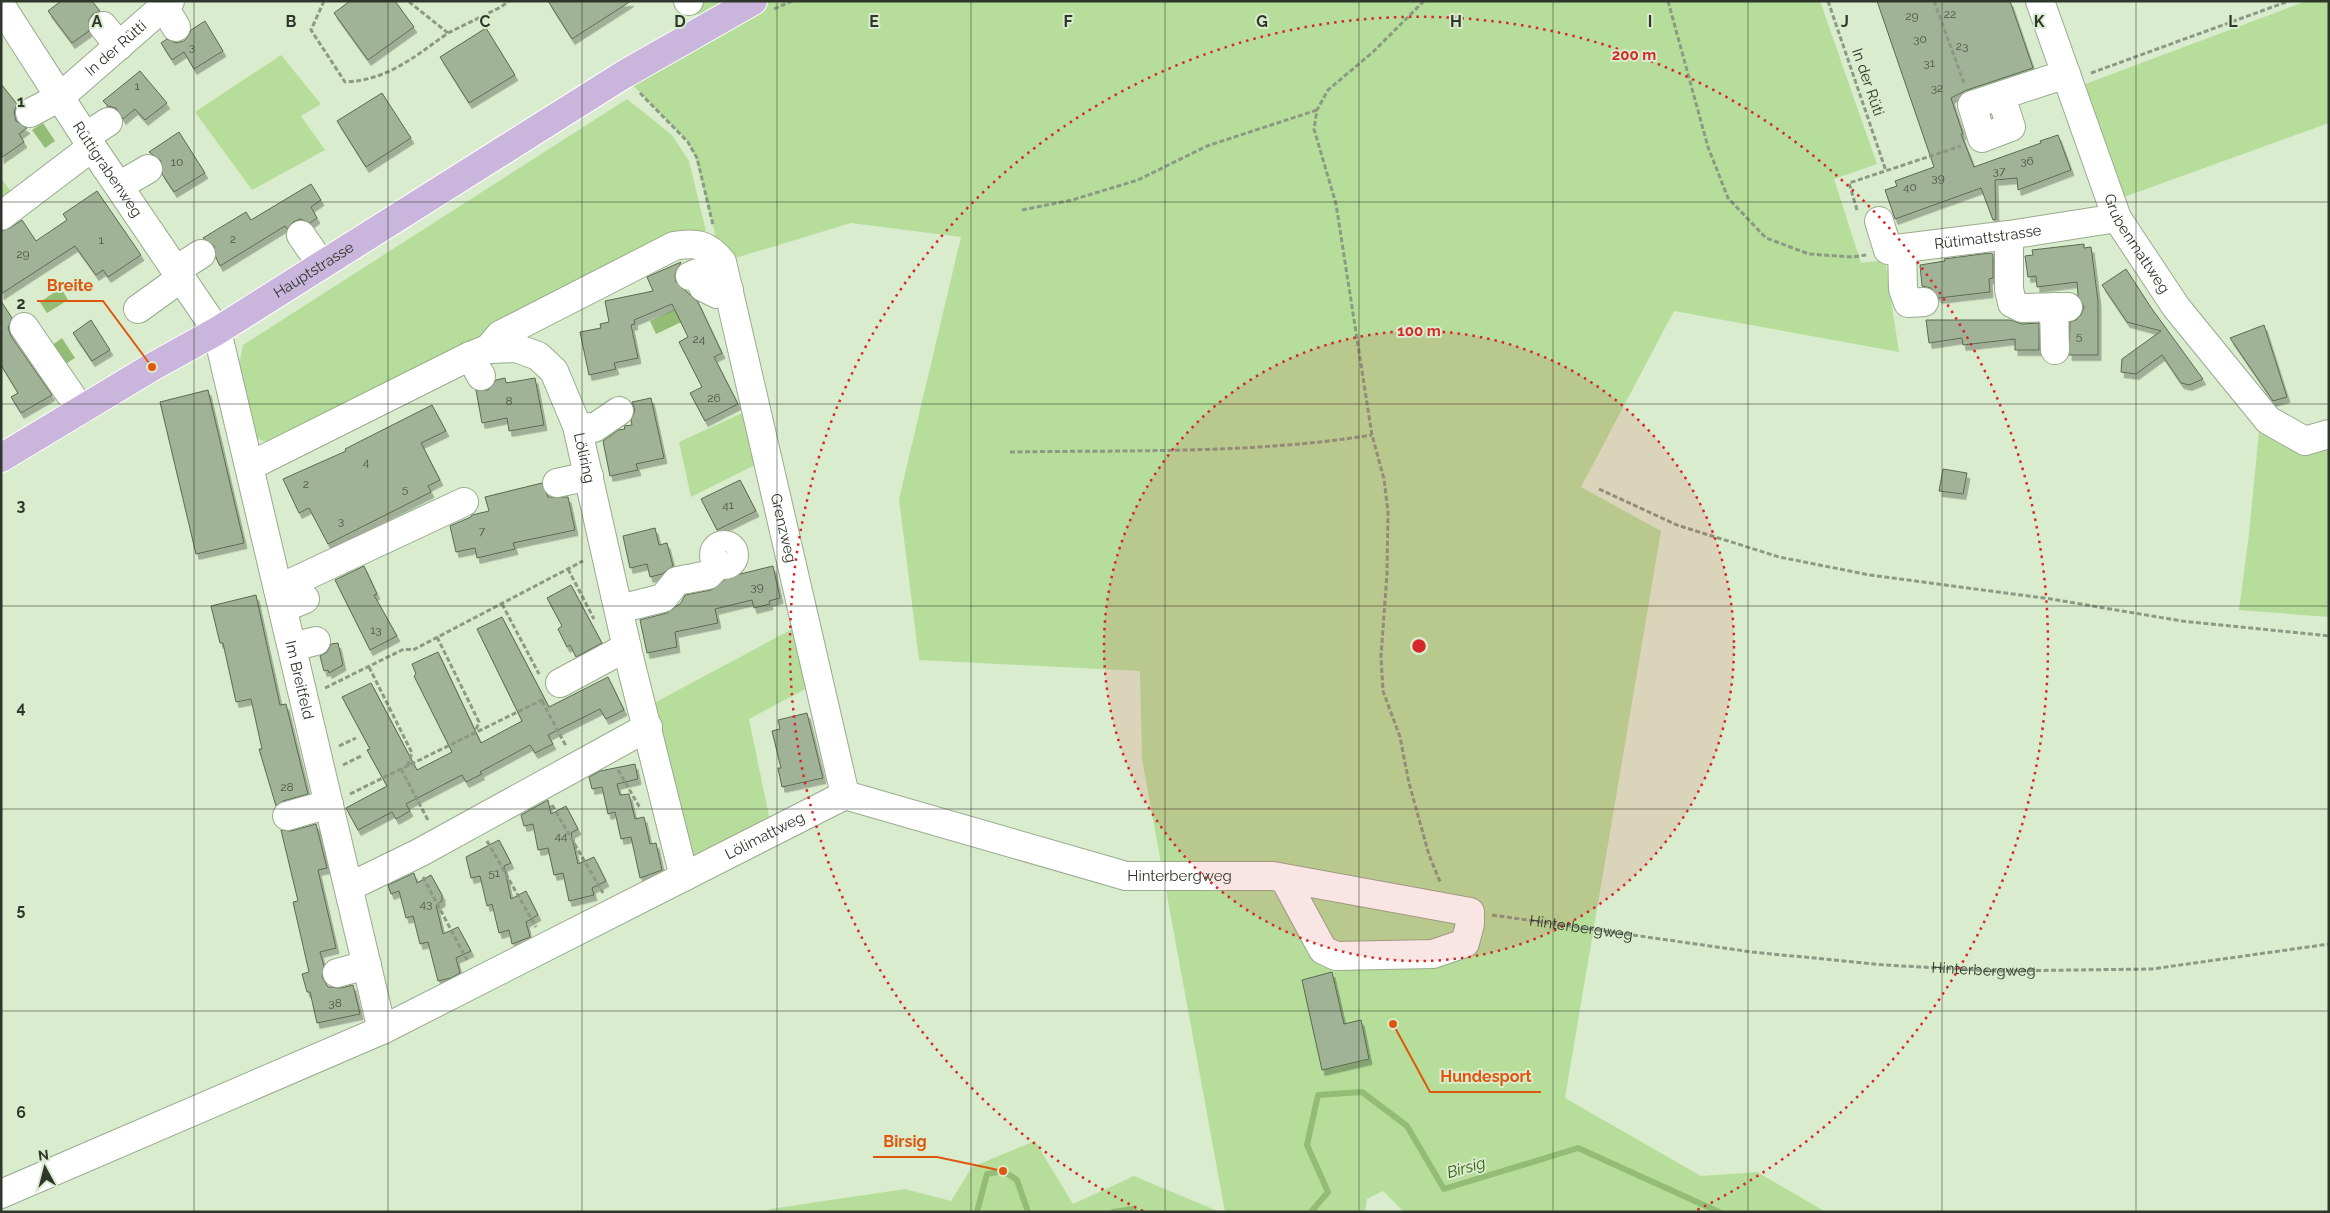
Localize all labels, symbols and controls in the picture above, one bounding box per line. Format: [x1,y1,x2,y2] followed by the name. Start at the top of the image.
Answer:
[1944,7,1956,21] house number: 22
[1905,9,1919,23] house number: 29
[92,12,103,31] text: A
[286,12,297,31] text: B
[480,12,491,31] text: C
[674,12,686,31] text: D
[869,12,879,31] text: E
[1063,12,1073,31] text: F
[1256,12,1268,31] text: G
[1450,12,1462,31] text: H
[1648,12,1652,31] text: I
[1841,12,1849,31] text: J
[2034,12,2045,31] text: K
[2228,12,2238,31] text: L
[82,17,150,80] street label: In der Rütti
[1913,32,1927,46] house number: 30
[1956,39,1968,53] house number: 23
[189,40,195,54] house number: 3
[1612,46,1656,64] text: 200 m
[1848,46,1888,118] street label: In der Rüti
[1923,56,1935,70] house number: 31
[134,79,140,93] house number: 1
[1931,81,1943,95] house number: 32
[17,92,25,111] text: 1
[69,118,146,221] street label: Rüttigrabenweg
[2020,154,2034,168] house number: 36
[171,155,183,169] house number: 10
[1993,164,2006,178] house number: 37
[1931,171,1945,185] house number: 39
[1903,180,1917,194] house number: 40
[2100,191,2173,297] street label: Grubenmattweg
[1933,221,2043,253] street label: Rütimattstrasse
[230,232,236,246] house number: 2
[98,233,104,247] house number: 1
[270,238,357,302] street label: Hauptstrasse
[16,247,30,261] house number: 29
[37,270,103,301] callout: Breite
[47,276,94,295] text: Breite
[16,294,26,313] text: 2
[1397,322,1441,340] text: 100 m
[2076,329,2083,343] house number: 5
[693,332,706,346] house number: 24
[707,391,721,405] house number: 26
[505,394,513,408] house number: 8
[570,431,599,485] street label: Löliring
[363,455,370,469] house number: 4
[303,477,309,491] house number: 2
[402,482,409,496] house number: 5
[767,492,800,565] street label: Grenzweg
[17,496,26,515] text: 3
[722,498,734,512] house number: 41
[338,514,344,528] house number: 3
[479,524,486,538] house number: 7
[750,580,764,594] house number: 39
[370,623,382,637] house number: 13
[1410,637,1428,655] centre of rings
[281,639,317,721] street label: Im Breitfeld
[16,698,26,717] text: 4
[280,780,294,794] house number: 28
[722,808,808,863] street label: Lölimattweg
[554,829,568,843] house number: 44
[488,866,500,880] house number: 51
[1127,867,1232,885] street label: Hinterbergweg
[420,897,432,911] house number: 43
[17,900,26,919] text: 5
[1528,911,1634,944] street label: Hinterbergweg
[1931,959,2036,980] street label: Hinterbergweg
[328,996,342,1010] house number: 38
[1430,1061,1541,1092] callout: Hundesport
[1440,1067,1532,1086] text: Hundesport
[16,1103,26,1122] text: 6
[873,1126,937,1157] callout: Birsig
[883,1132,927,1151] text: Birsig
[20,1143,70,1193] north arrow
[37,1147,50,1164] text: N
[1445,1153,1488,1182] water label: Birsig

